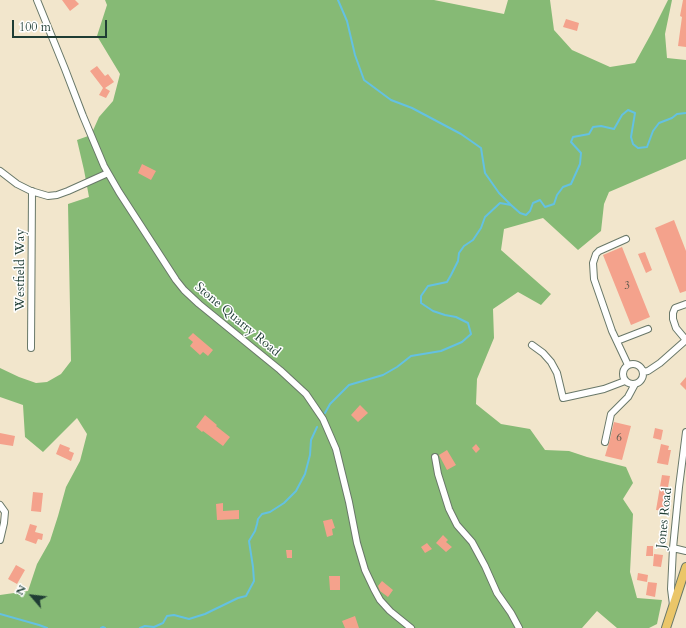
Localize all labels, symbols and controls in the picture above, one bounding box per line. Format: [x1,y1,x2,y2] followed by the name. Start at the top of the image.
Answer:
[14,12,109,38] scale bar
[19,19,51,35] text: 100 m
[13,229,29,311] street label: Westfield Way
[624,279,630,293] house number: 3
[191,280,283,360] street label: Stone Quarry Road
[616,431,622,445] house number: 6
[654,487,676,549] street label: Jones Road
[12,576,52,616] north arrow
[12,582,30,598] text: N

